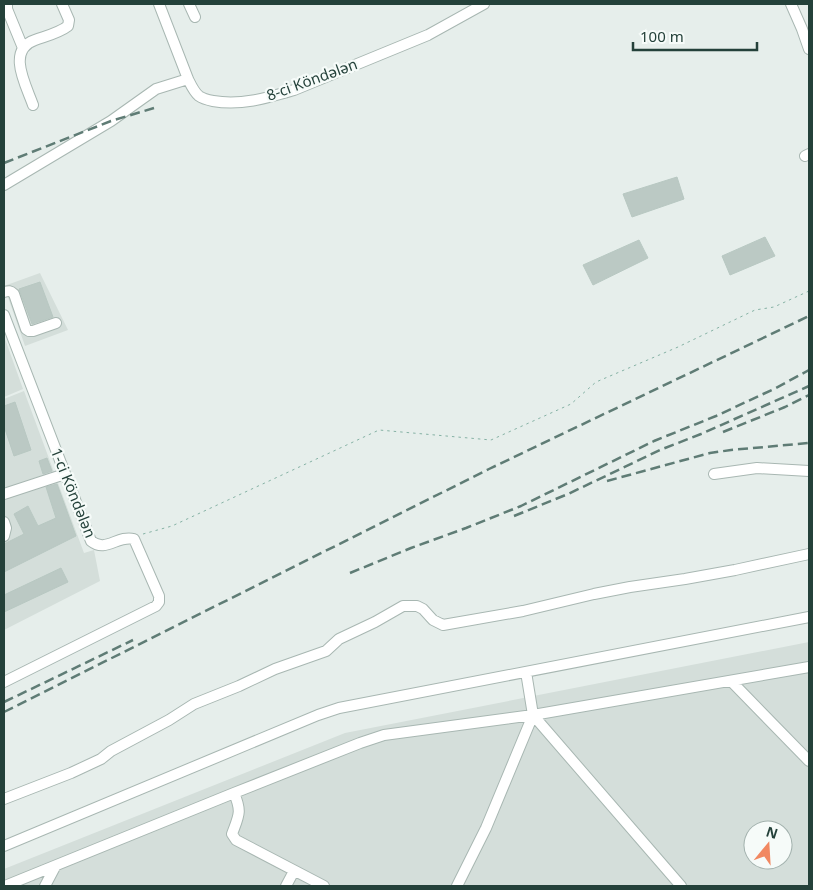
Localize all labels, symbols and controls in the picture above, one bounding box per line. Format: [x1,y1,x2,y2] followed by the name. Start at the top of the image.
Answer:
[633,20,757,52] scale bar
[640,26,684,46] text: 100 m
[263,53,360,105] street label: 8-ci Köndələn
[47,445,101,541] street label: 1-ci Köndələn
[743,820,793,870] north arrow
[764,821,781,843] text: N

